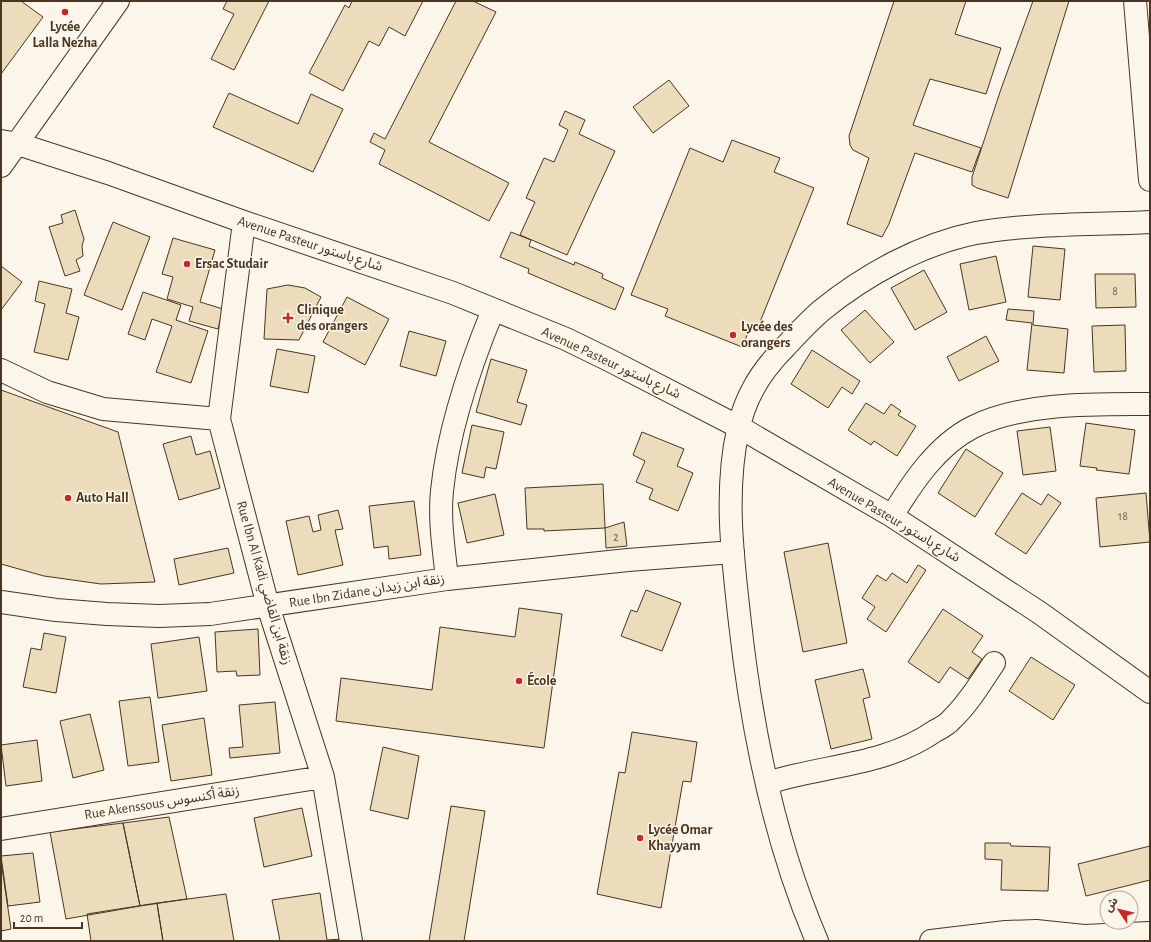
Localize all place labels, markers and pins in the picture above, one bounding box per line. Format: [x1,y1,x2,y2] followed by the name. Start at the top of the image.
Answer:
[60,7,70,17] marker: Lycée Lalla Nezha
[32,20,98,50] place label: Lycée Lalla Nezha
[195,257,268,271] place label: Ersac Studair
[182,259,192,269] marker: Ersac Studair
[297,303,368,333] place label: Clinique des orangers
[282,312,294,324] marker: Clinique des orangers
[741,320,793,350] place label: Lycée des orangers
[728,330,738,340] marker: Lycée des orangers
[76,491,129,505] place label: Auto Hall
[63,493,73,503] marker: Auto Hall
[527,671,557,688] place label: École
[514,676,524,686] marker: École
[648,823,712,853] place label: Lycée Omar Khayyam
[635,833,645,843] marker: Lycée Omar Khayyam

